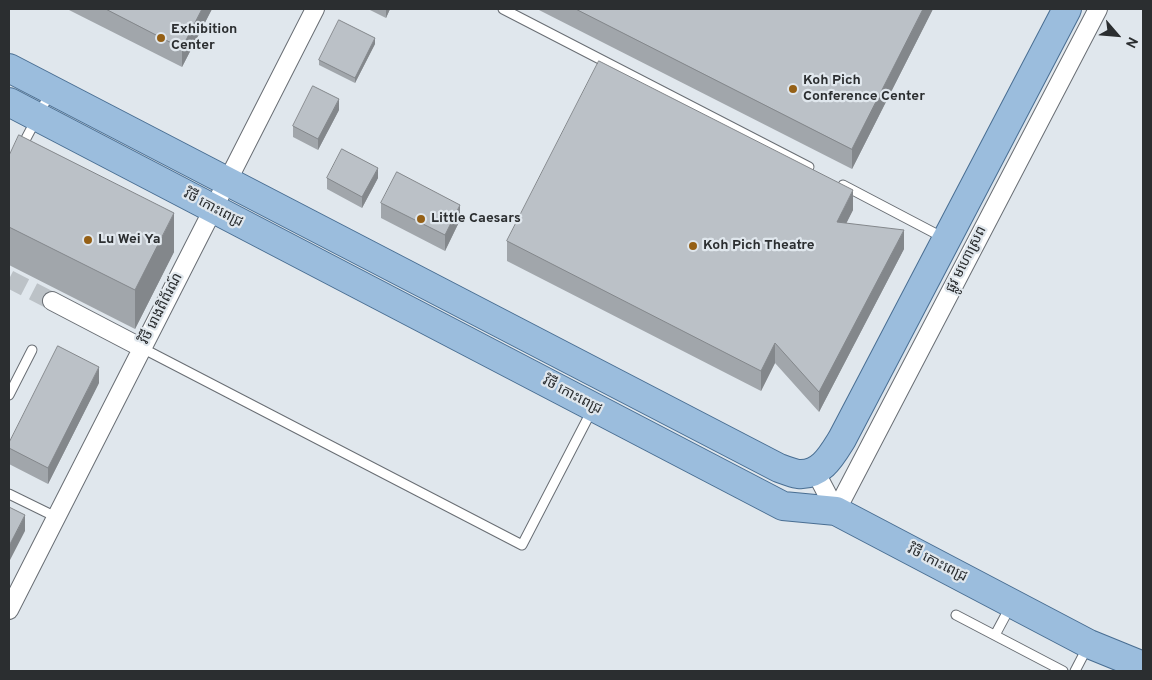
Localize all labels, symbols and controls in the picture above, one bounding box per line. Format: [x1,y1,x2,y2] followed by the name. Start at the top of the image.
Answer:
[1092,10,1142,60] north arrow
[171,22,237,54] place label: Exhibition Center
[155,32,167,44] marker: Exhibition Center
[1121,34,1141,50] text: N
[803,73,925,105] place label: Koh Pich Conference Center
[787,83,799,95] marker: Koh Pich Conference Center
[180,186,246,232] street label: វិថី កោះពេជ្រ
[431,211,521,227] place label: Little Caesars
[415,213,427,225] marker: Little Caesars
[943,224,991,296] street label: ផ្លូវ មហោស្រព
[98,232,161,248] place label: Lu Wei Ya
[82,234,94,246] marker: Lu Wei Ya
[703,238,815,254] place label: Koh Pich Theatre
[687,240,699,252] marker: Koh Pich Theatre
[137,271,187,347] street label: វិថី រោងពិព័រណ៍
[539,373,605,419] street label: វិថី កោះពេជ្រ
[904,542,970,586] street label: វិថី កោះពេជ្រ

